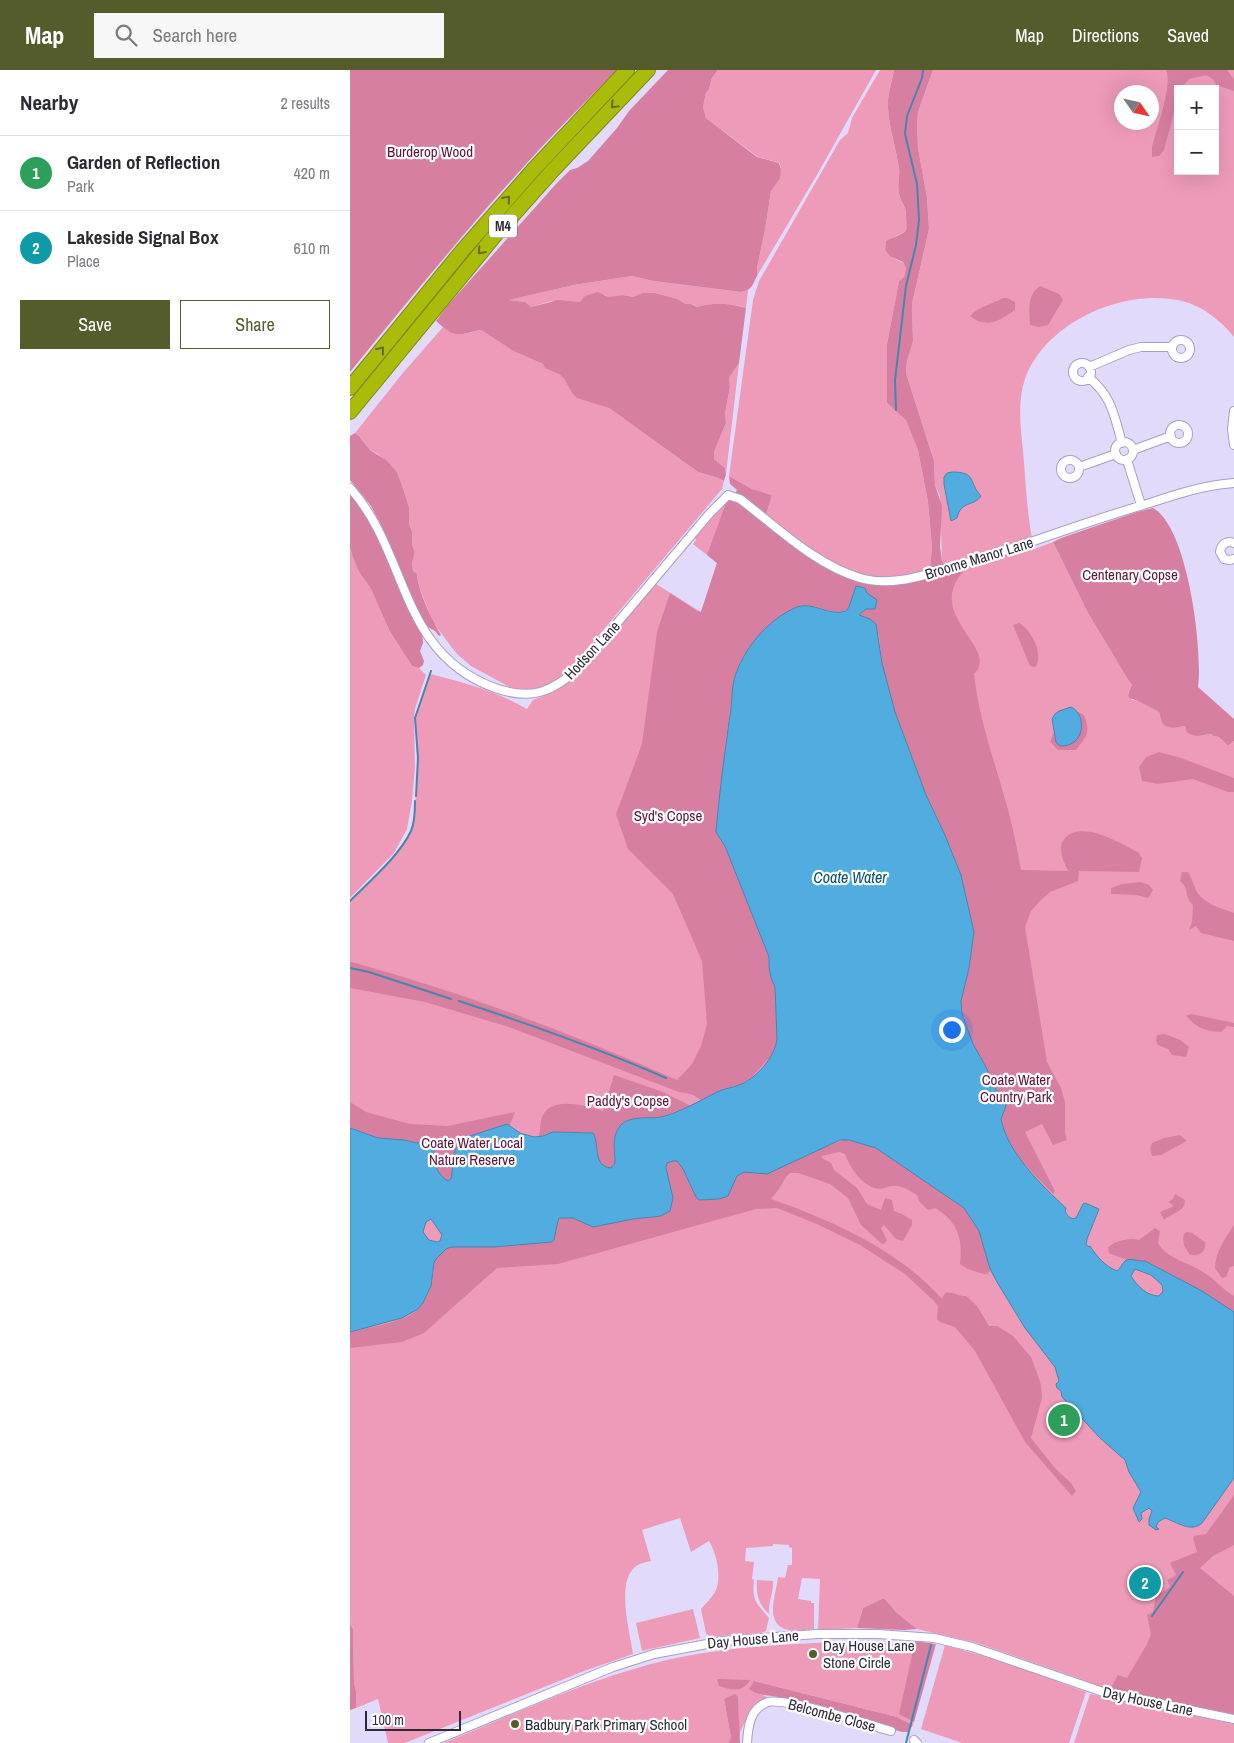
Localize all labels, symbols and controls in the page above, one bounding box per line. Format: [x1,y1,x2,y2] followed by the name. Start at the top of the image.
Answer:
[94,13,444,58] search box
[25,19,64,51] text: Map
[112,21,140,49] icon: search
[152,22,237,48] text: Search here
[1015,23,1044,48] text: Map
[1072,23,1139,48] text: Directions
[1167,23,1209,48] text: Saved
[1114,85,1159,130] north arrow
[1174,85,1219,175] map controls
[1174,85,1219,130] button: +
[20,88,78,117] text: Nearby
[280,92,330,114] text: 2 results
[611,99,620,108] one-way arrow
[1174,130,1219,175] button: −
[387,141,473,162] park label: Burderop Wood
[67,149,220,175] text: Garden of Reflection
[32,162,40,184] text: 1
[294,162,330,184] text: 420 m
[67,175,94,197] text: Park
[502,196,510,205] one-way arrow
[489,214,517,238] road number: M4
[67,224,219,250] text: Lakeside Signal Box
[32,237,40,259] text: 2
[294,237,330,259] text: 610 m
[479,245,487,254] one-way arrow
[67,250,100,272] text: Place
[20,300,170,349] button: Save
[180,300,330,349] button: Share
[375,347,383,356] one-way arrow
[922,532,1036,584] street label: Broome Manor Lane
[1082,564,1178,585] park label: Centenary Copse
[559,616,625,684] street label: Hodson Lane
[634,805,702,826] park label: Syd's Copse
[813,866,887,888] water label: Coate Water
[939,1017,965,1043] your location
[980,1069,1053,1107] park label: Coate Water Country Park
[587,1090,669,1111] park label: Paddy's Copse
[421,1132,523,1170] park label: Coate Water Local Nature Reserve
[1048,1401,1080,1439] pin: 1
[1129,1564,1161,1602] pin: 2
[706,1625,800,1653] street label: Day House Lane
[823,1635,915,1673] place label: Day House Lane Stone Circle
[807,1648,819,1660] marker: Day House Lane Stone Circle
[1101,1681,1195,1721] street label: Day House Lane
[786,1693,878,1737] street label: Belcombe Close
[365,1708,461,1731] scale bar
[372,1711,404,1729] text: 100 m
[525,1714,687,1735] place label: Badbury Park Primary School
[509,1718,521,1730] marker: Badbury Park Primary School

